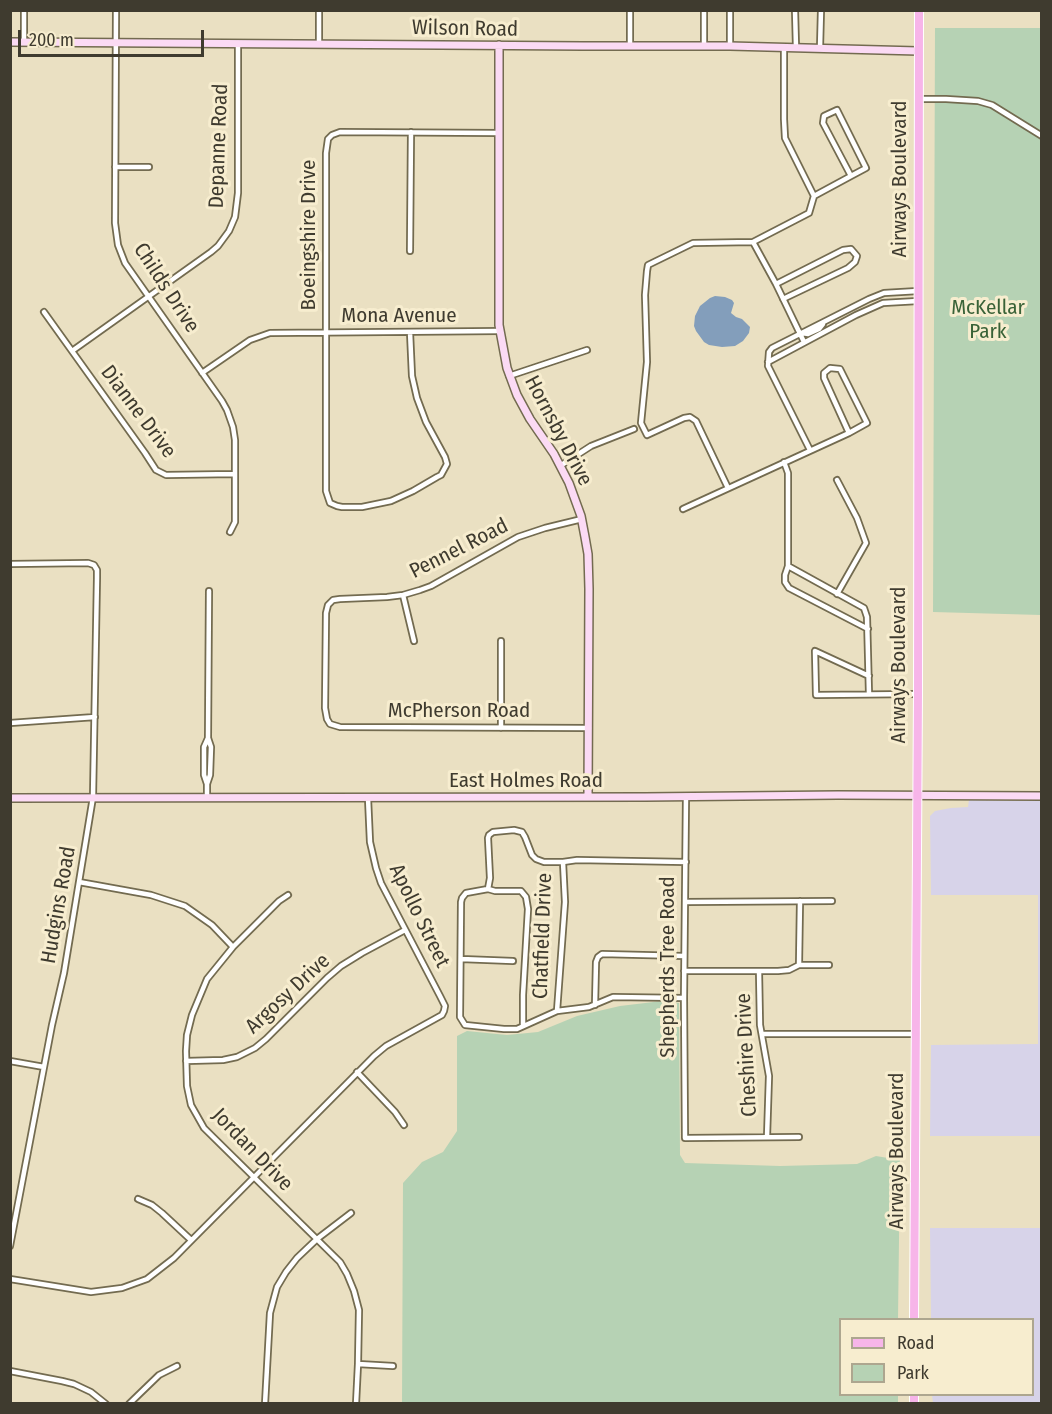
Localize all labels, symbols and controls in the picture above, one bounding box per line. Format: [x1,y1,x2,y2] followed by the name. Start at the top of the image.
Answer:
[412,15,518,43] street label: Wilson Road
[21,18,207,56] scale bar
[29,29,74,51] text: 200 m
[204,83,234,209] street label: Depanne Road
[887,101,913,257] street label: Airways Boulevard
[296,160,322,310] street label: Boeingshire Drive
[128,238,204,338] street label: Childs Drive
[951,295,1025,345] park label: McKellar Park
[341,303,457,329] street label: Mona Avenue
[95,361,181,463] street label: Dianne Drive
[518,372,598,490] street label: Hornsby Drive
[406,513,512,585] street label: Pennel Road
[886,587,912,743] street label: Airways Boulevard
[388,698,530,724] street label: McPherson Road
[449,768,603,794] street label: East Holmes Road
[36,844,82,966] street label: Hudgins Road
[383,860,455,972] street label: Apollo Street
[528,873,558,999] street label: Chatfield Drive
[655,876,681,1058] street label: Shepherds Tree Road
[241,949,335,1039] street label: Argosy Drive
[731,993,763,1117] street label: Cheshire Drive
[884,1073,910,1229] street label: Airways Boulevard
[206,1103,298,1197] street label: Jordan Drive
[839,1318,1034,1396] legend
[897,1332,934,1354] text: Road
[897,1362,929,1384] text: Park

